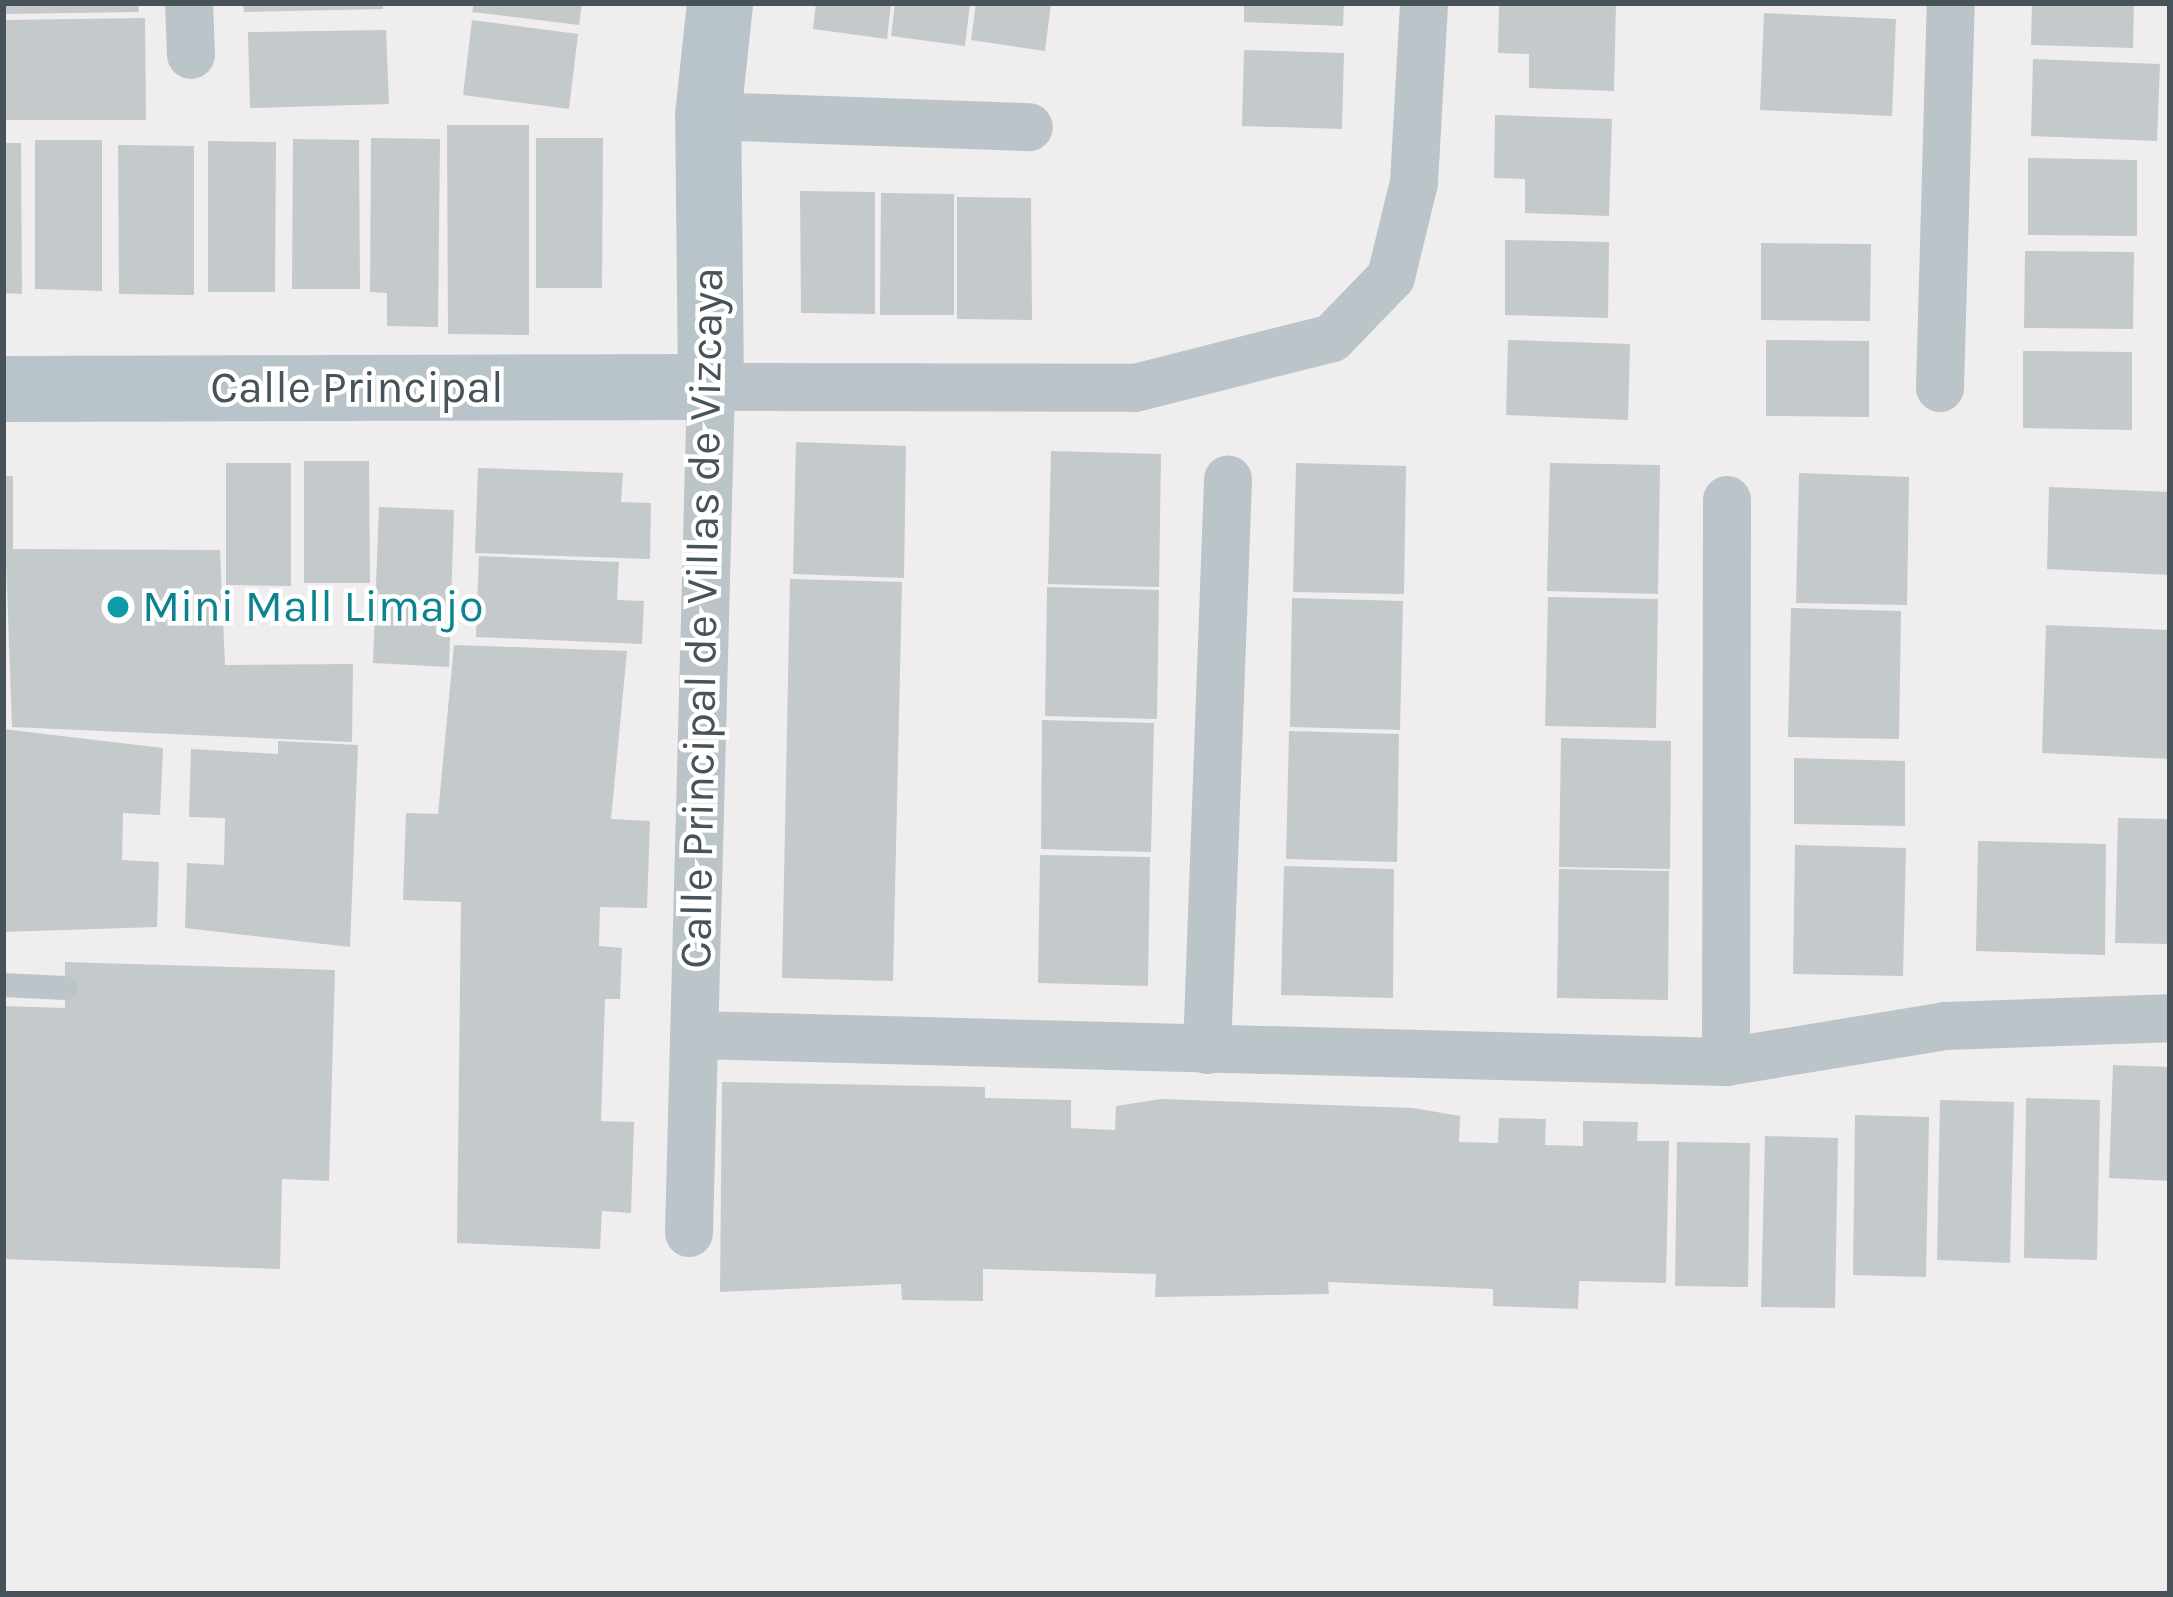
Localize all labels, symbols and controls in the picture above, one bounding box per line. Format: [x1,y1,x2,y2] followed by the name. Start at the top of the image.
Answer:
[669,267,735,969] street label: Calle Principal de Villas de Vizcaya
[210,361,504,415] street label: Calle Principal
[142,580,484,634] place label: Mini Mall Limajo
[105,594,131,620] marker: Mini Mall Limajo

